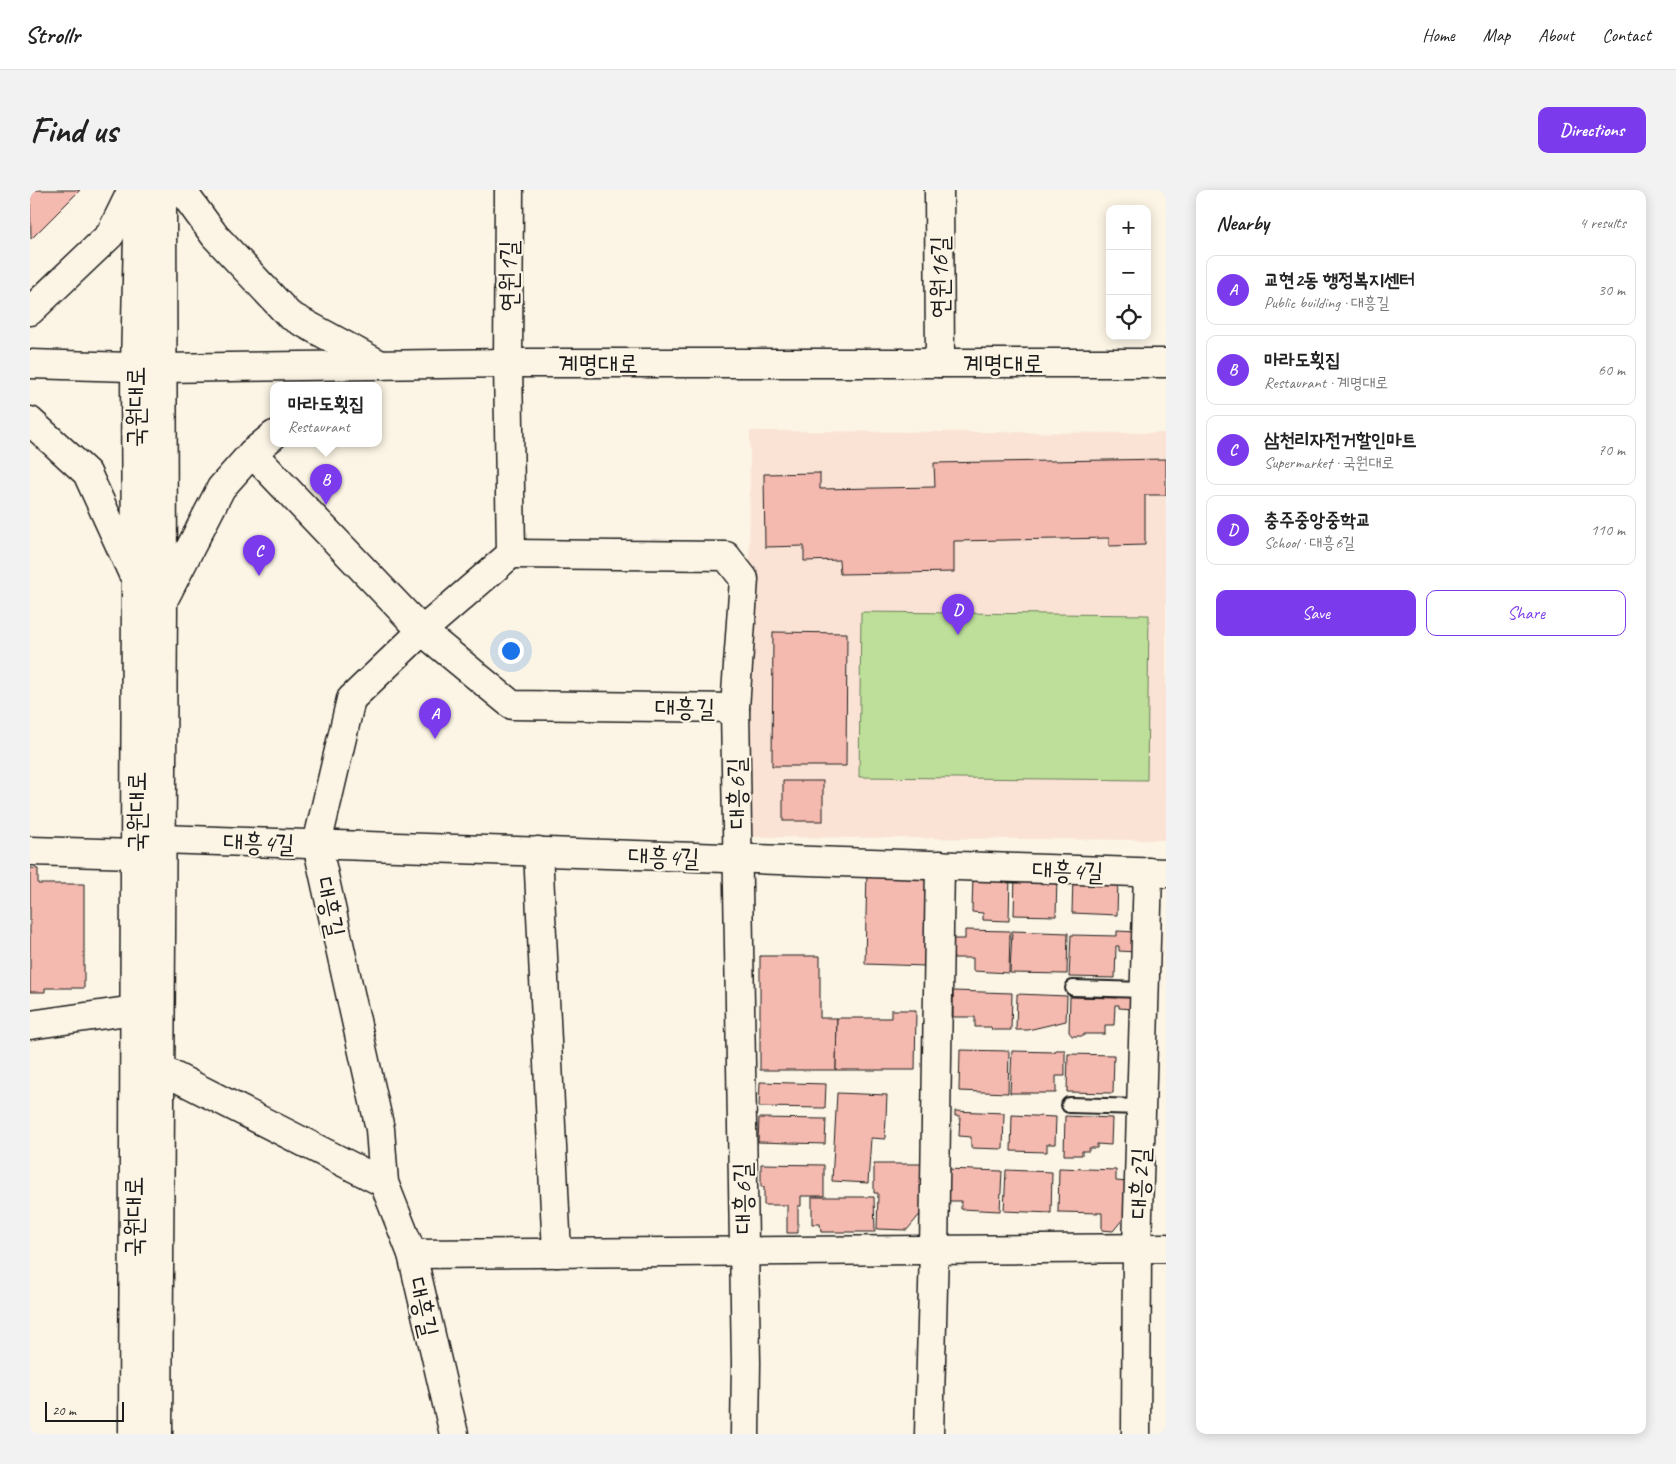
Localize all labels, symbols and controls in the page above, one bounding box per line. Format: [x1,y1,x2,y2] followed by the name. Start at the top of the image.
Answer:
[25,20,80,50] text: Strollr
[1422,24,1455,46] text: Home
[1483,24,1510,46] text: Map
[1538,24,1574,46] text: About
[1602,24,1651,46] text: Contact
[1538,107,1646,153] button: Directions
[30,108,117,153] text: Find us
[1106,205,1151,340] map controls
[1106,205,1151,250] button: +
[1216,210,1269,236] text: Nearby
[1579,213,1626,233] text: 4 results
[924,236,956,318] street label: 연원16길
[493,240,525,312] street label: 연원1길
[1106,250,1151,295] button: −
[1264,268,1415,292] text: 교현2동 행정복지센터
[1229,280,1237,300] text: A
[1598,280,1625,300] text: 30 m
[1264,293,1389,313] text: Public building · 대흥길
[1106,295,1151,340] button: locate
[558,348,638,380] street label: 계명대로
[963,348,1043,380] street label: 계명대로
[1264,348,1340,372] text: 마라도횟집
[1229,360,1237,380] text: B
[1598,360,1625,380] text: 60 m
[120,367,152,447] street label: 국원대로
[1264,373,1388,393] text: Restaurant · 계명대로
[270,382,382,447] popup
[288,392,364,416] text: 마라도횟집
[288,417,350,437] text: Restaurant
[1264,428,1417,452] text: 삼천리자전거할인마트
[1229,440,1237,460] text: C
[1598,440,1625,460] text: 70 m
[1264,453,1394,473] text: Supermarket · 국원대로
[310,464,342,505] pin: B
[1264,508,1371,532] text: 충주중앙중학교
[1228,520,1238,540] text: D
[1591,520,1625,540] text: 110 m
[1264,533,1355,553] text: School · 대흥6길
[243,535,275,576] pin: C
[1216,590,1416,636] button: Save
[1426,590,1626,636] button: Share
[942,594,974,635] pin: D
[498,638,524,664] your location
[655,691,715,725] street label: 대흥길
[419,698,451,739] pin: A
[720,757,754,829] street label: 대흥6길
[121,772,153,852] street label: 국원대로
[223,826,295,860] street label: 대흥4길
[628,840,700,874] street label: 대흥4길
[1032,854,1104,888] street label: 대흥4길
[308,874,352,940] street label: 대흥길
[1123,1147,1157,1219] street label: 대흥2길
[726,1162,760,1234] street label: 대흥6길
[118,1177,150,1257] street label: 국원대로
[401,1274,445,1340] street label: 대흥길
[45,1399,124,1422] scale bar
[52,1402,76,1419] text: 20 m

